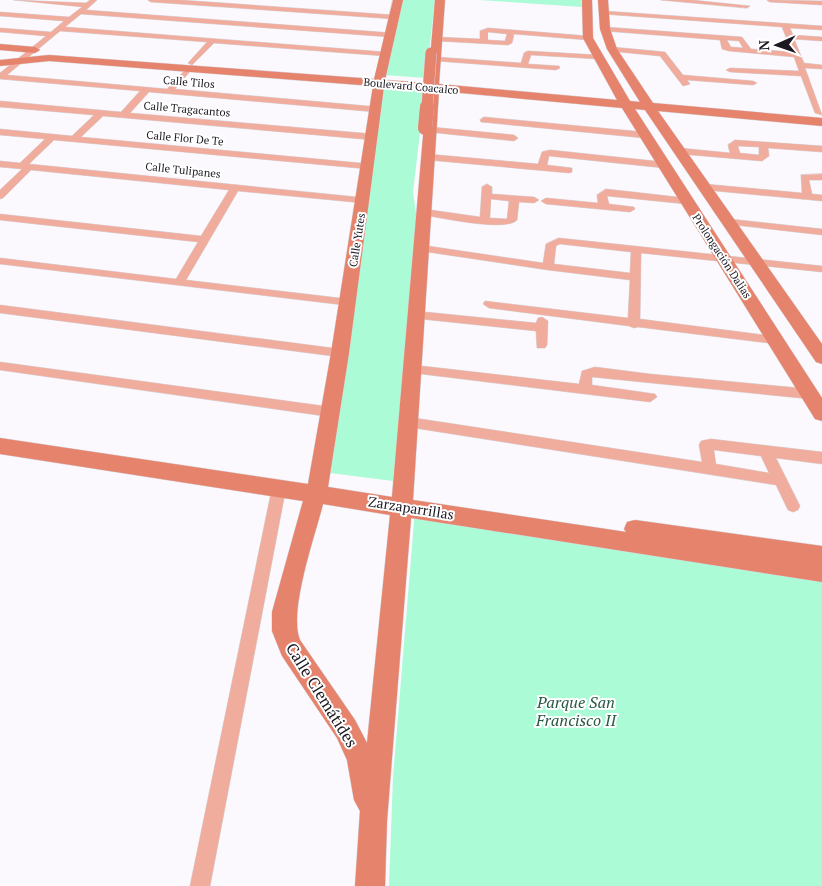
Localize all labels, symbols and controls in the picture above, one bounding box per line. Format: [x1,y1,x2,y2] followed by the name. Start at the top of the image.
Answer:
[752,20,802,70] north arrow
[754,39,773,51] text: N
[163,73,216,91] street label: Calle Tilos
[363,75,459,97] street label: Boulevard Coacalco
[143,98,231,120] street label: Calle Tragacantos
[146,128,225,148] street label: Calle Flor De Te
[145,159,222,181] street label: Calle Tulipanes
[689,211,755,301] street label: Prolongación Dalias
[346,212,368,268] street label: Calle Yutes
[367,491,455,524] street label: Zarzaparrillas
[281,638,363,752] street label: Calle Clemátides
[535,691,617,731] park label: Parque San Francisco II

